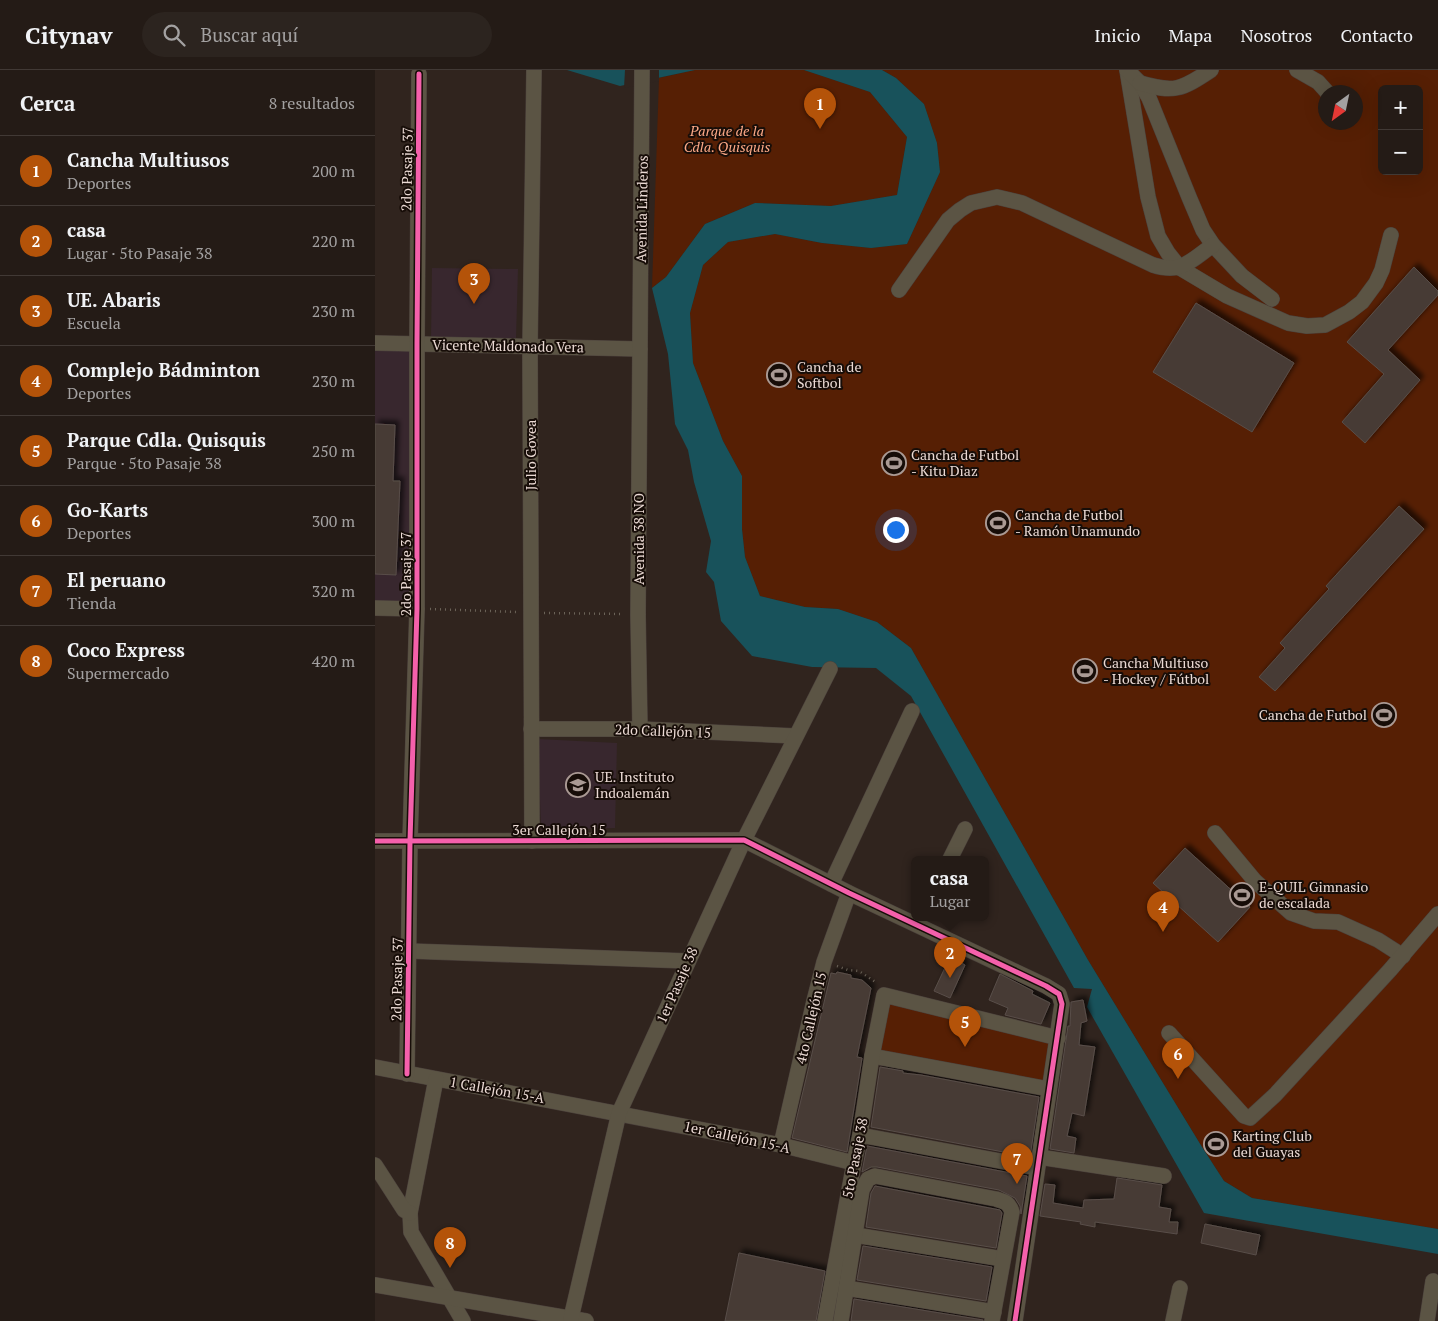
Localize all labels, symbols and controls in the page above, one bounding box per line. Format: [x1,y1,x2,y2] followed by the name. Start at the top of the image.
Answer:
[142,12,492,57] search box
[25,19,112,51] text: Citynav
[160,21,188,49] icon: search
[200,22,298,47] text: Buscar aquí
[1094,23,1140,47] text: Inicio
[1168,23,1212,47] text: Mapa
[1240,23,1312,47] text: Nosotros
[1340,23,1413,47] text: Contacto
[1318,85,1363,130] north arrow
[1378,85,1423,175] map controls
[1378,85,1423,130] button: +
[804,88,836,129] pin: 1
[20,89,75,117] text: Cerca
[269,92,355,114] text: 8 resultados
[684,121,771,156] park label: Parque de la Cdla. Quisquis
[396,127,417,211] street label: 2do Pasaje 37
[1378,130,1423,175] button: −
[67,147,229,172] text: Cancha Multiusos
[631,155,652,263] street label: Avenida Linderos
[31,160,41,182] text: 1
[312,160,355,182] text: 200 m
[67,172,131,194] text: Deportes
[67,217,106,242] text: casa
[31,230,41,252] text: 2
[312,230,355,252] text: 220 m
[67,242,213,264] text: Lugar · 5to Pasaje 38
[458,263,490,304] pin: 3
[67,287,161,312] text: UE. Abaris
[31,300,41,322] text: 3
[312,300,355,322] text: 230 m
[67,312,121,334] text: Escuela
[432,335,584,356] street label: Vicente Maldonado Vera
[67,357,260,382] text: Complejo Bádminton
[797,357,861,392] place label: Cancha de Softbol
[766,362,792,388] sports icon: Cancha de Softbol
[31,370,41,392] text: 4
[312,370,355,392] text: 230 m
[67,382,131,404] text: Deportes
[521,420,540,490] street label: Julio Govea
[67,427,266,452] text: Parque Cdla. Quisquis
[31,440,41,462] text: 5
[312,440,355,462] text: 250 m
[911,445,1019,480] place label: Cancha de Futbol - Kitu Diaz
[881,450,907,476] sports icon: Cancha de Futbol - Kitu Diaz
[67,452,222,474] text: Parque · 5to Pasaje 38
[629,493,648,585] street label: Avenida 38 NO
[67,497,148,522] text: Go-Karts
[1015,505,1140,540] place label: Cancha de Futbol - Ramón Unamundo
[31,510,41,532] text: 6
[312,510,355,532] text: 300 m
[985,510,1011,536] sports icon: Cancha de Futbol - Ramón Unamundo
[883,517,909,543] your location
[67,522,131,544] text: Deportes
[396,532,415,616] street label: 2do Pasaje 37
[67,567,166,592] text: El peruano
[31,580,41,602] text: 7
[312,580,355,602] text: 320 m
[67,592,116,614] text: Tienda
[67,637,185,662] text: Coco Express
[31,650,41,672] text: 8
[312,650,355,672] text: 420 m
[1103,653,1209,688] place label: Cancha Multiuso - Hockey / Fútbol
[1072,658,1098,684] sports icon: Cancha Multiuso - Hockey / Fútbol
[67,662,169,684] text: Supermercado
[1371,702,1397,728] sports icon: Cancha de Futbol
[1259,705,1367,724] place label: Cancha de Futbol
[615,719,711,742] street label: 2do Callejón 15
[595,767,674,802] place label: UE. Instituto Indoalemán
[565,772,591,798] school or university icon: UE. Instituto Indoalemán
[512,820,606,839] street label: 3er Callejón 15
[911,856,989,921] popup
[930,865,969,890] text: casa
[1259,877,1368,912] place label: E-QUIL Gimnasio de escalada
[1229,882,1255,908] sports icon: E-QUIL Gimnasio de escalada
[930,890,970,912] text: Lugar
[1147,891,1179,932] pin: 4
[386,937,407,1021] street label: 2do Pasaje 37
[934,937,966,978] pin: 2
[651,944,702,1026] street label: 1er Pasaje 38
[791,970,830,1066] street label: 4to Callejón 15
[949,1006,981,1047] pin: 5
[1162,1038,1194,1079] pin: 6
[448,1072,546,1107] street label: 1 Callejón 15-A
[682,1116,792,1157] street label: 1er Callejón 15-A
[837,1116,872,1200] street label: 5to Pasaje 38
[1233,1126,1312,1161] place label: Karting Club del Guayas
[1203,1131,1229,1157] sports icon: Karting Club del Guayas
[1001,1143,1033,1184] pin: 7
[434,1227,466,1268] pin: 8

